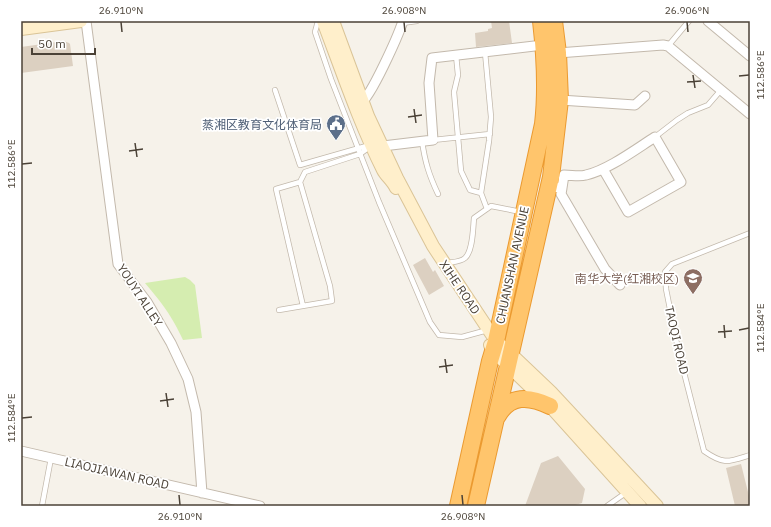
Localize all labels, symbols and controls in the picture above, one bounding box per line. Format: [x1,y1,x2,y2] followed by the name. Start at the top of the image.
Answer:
[99,4,143,17] text: 26.910°N
[382,4,426,17] text: 26.908°N
[665,4,709,17] text: 26.906°N
[32,30,95,56] scale bar
[38,36,66,51] text: 50 m
[754,50,767,100] text: 112.586°E
[325,113,347,141] public building icon: 蒸湘区教育文化体育局
[202,117,322,132] place label: 蒸湘区教育文化体育局
[5,139,18,189] text: 112.586°E
[492,205,532,325] street label: CHUANSHAN AVENUE
[436,257,484,317] street label: XIHE ROAD
[114,261,166,329] street label: YOUYI ALLEY
[682,267,704,295] school or university icon: 南华大学(红湘校区)
[575,271,679,286] place label: 南华大学(红湘校区)
[754,303,767,353] text: 112.584°E
[662,304,692,376] street label: TAOQI ROAD
[5,393,18,443] text: 112.584°E
[63,454,171,492] street label: LIAOJIAWAN ROAD
[158,510,202,523] text: 26.910°N
[441,510,485,523] text: 26.908°N

